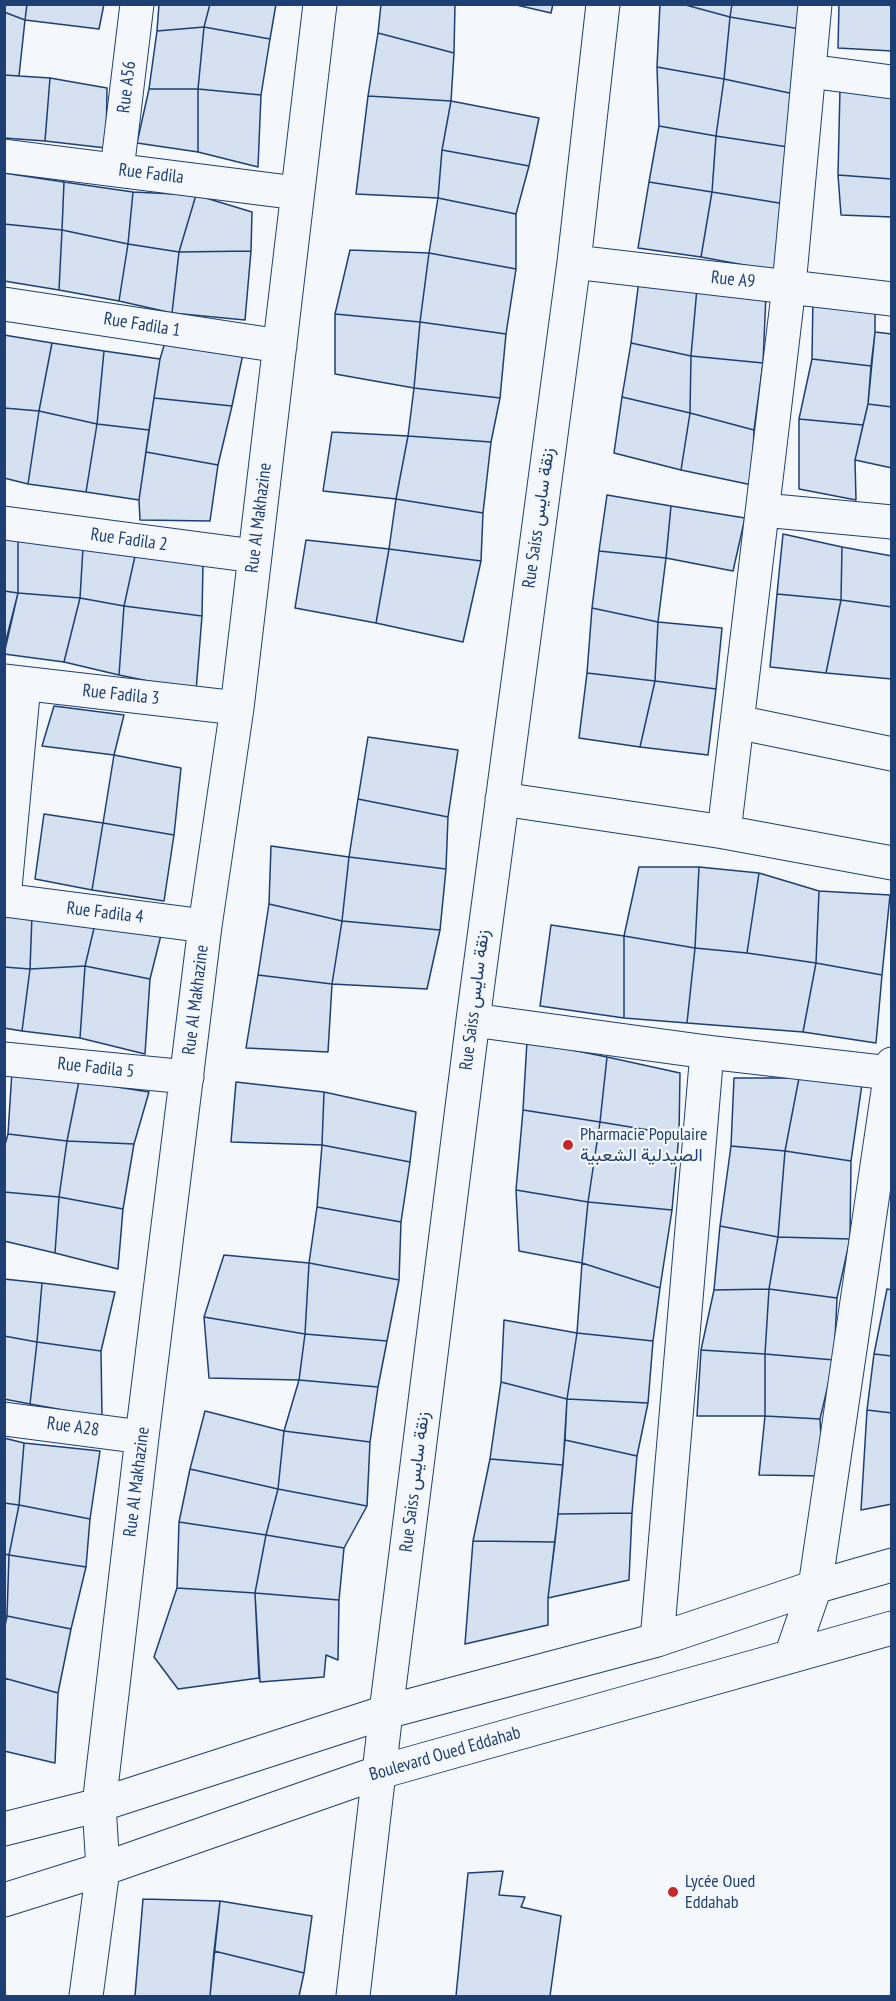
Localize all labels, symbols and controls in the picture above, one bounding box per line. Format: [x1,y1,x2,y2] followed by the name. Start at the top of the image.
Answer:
[113,60,141,114] street label: Rue A56
[117,159,185,189] street label: Rue Fadila
[710,267,756,293] street label: Rue A9
[102,308,182,342] street label: Rue Fadila 1
[518,446,560,590] street label: Rue Saiss زنقة سايس
[242,462,276,574] street label: Rue Al Makhazine
[89,524,169,556] street label: Rue Fadila 2
[81,680,161,710] street label: Rue Fadila 3
[65,898,145,928] street label: Rue Fadila 4
[456,928,494,1072] street label: Rue Saiss زنقة سايس
[179,944,213,1056] street label: Rue Al Makhazine
[56,1053,136,1083] street label: Rue Fadila 5
[580,1124,707,1166] place label: Pharmacie Populaire الصيدلية الشعبية
[561,1138,575,1152] marker: Pharmacie Populaire الصيدلية الشعبية
[396,1410,434,1554] street label: Rue Saiss زنقة سايس
[46,1413,100,1441] street label: Rue A28
[120,1426,154,1538] street label: Rue Al Makhazine
[367,1722,523,1786] street label: Boulevard Oued Eddahab
[685,1871,755,1914] place label: Lycée Oued Eddahab
[666,1885,680,1899] marker: Lycée Oued Eddahab

